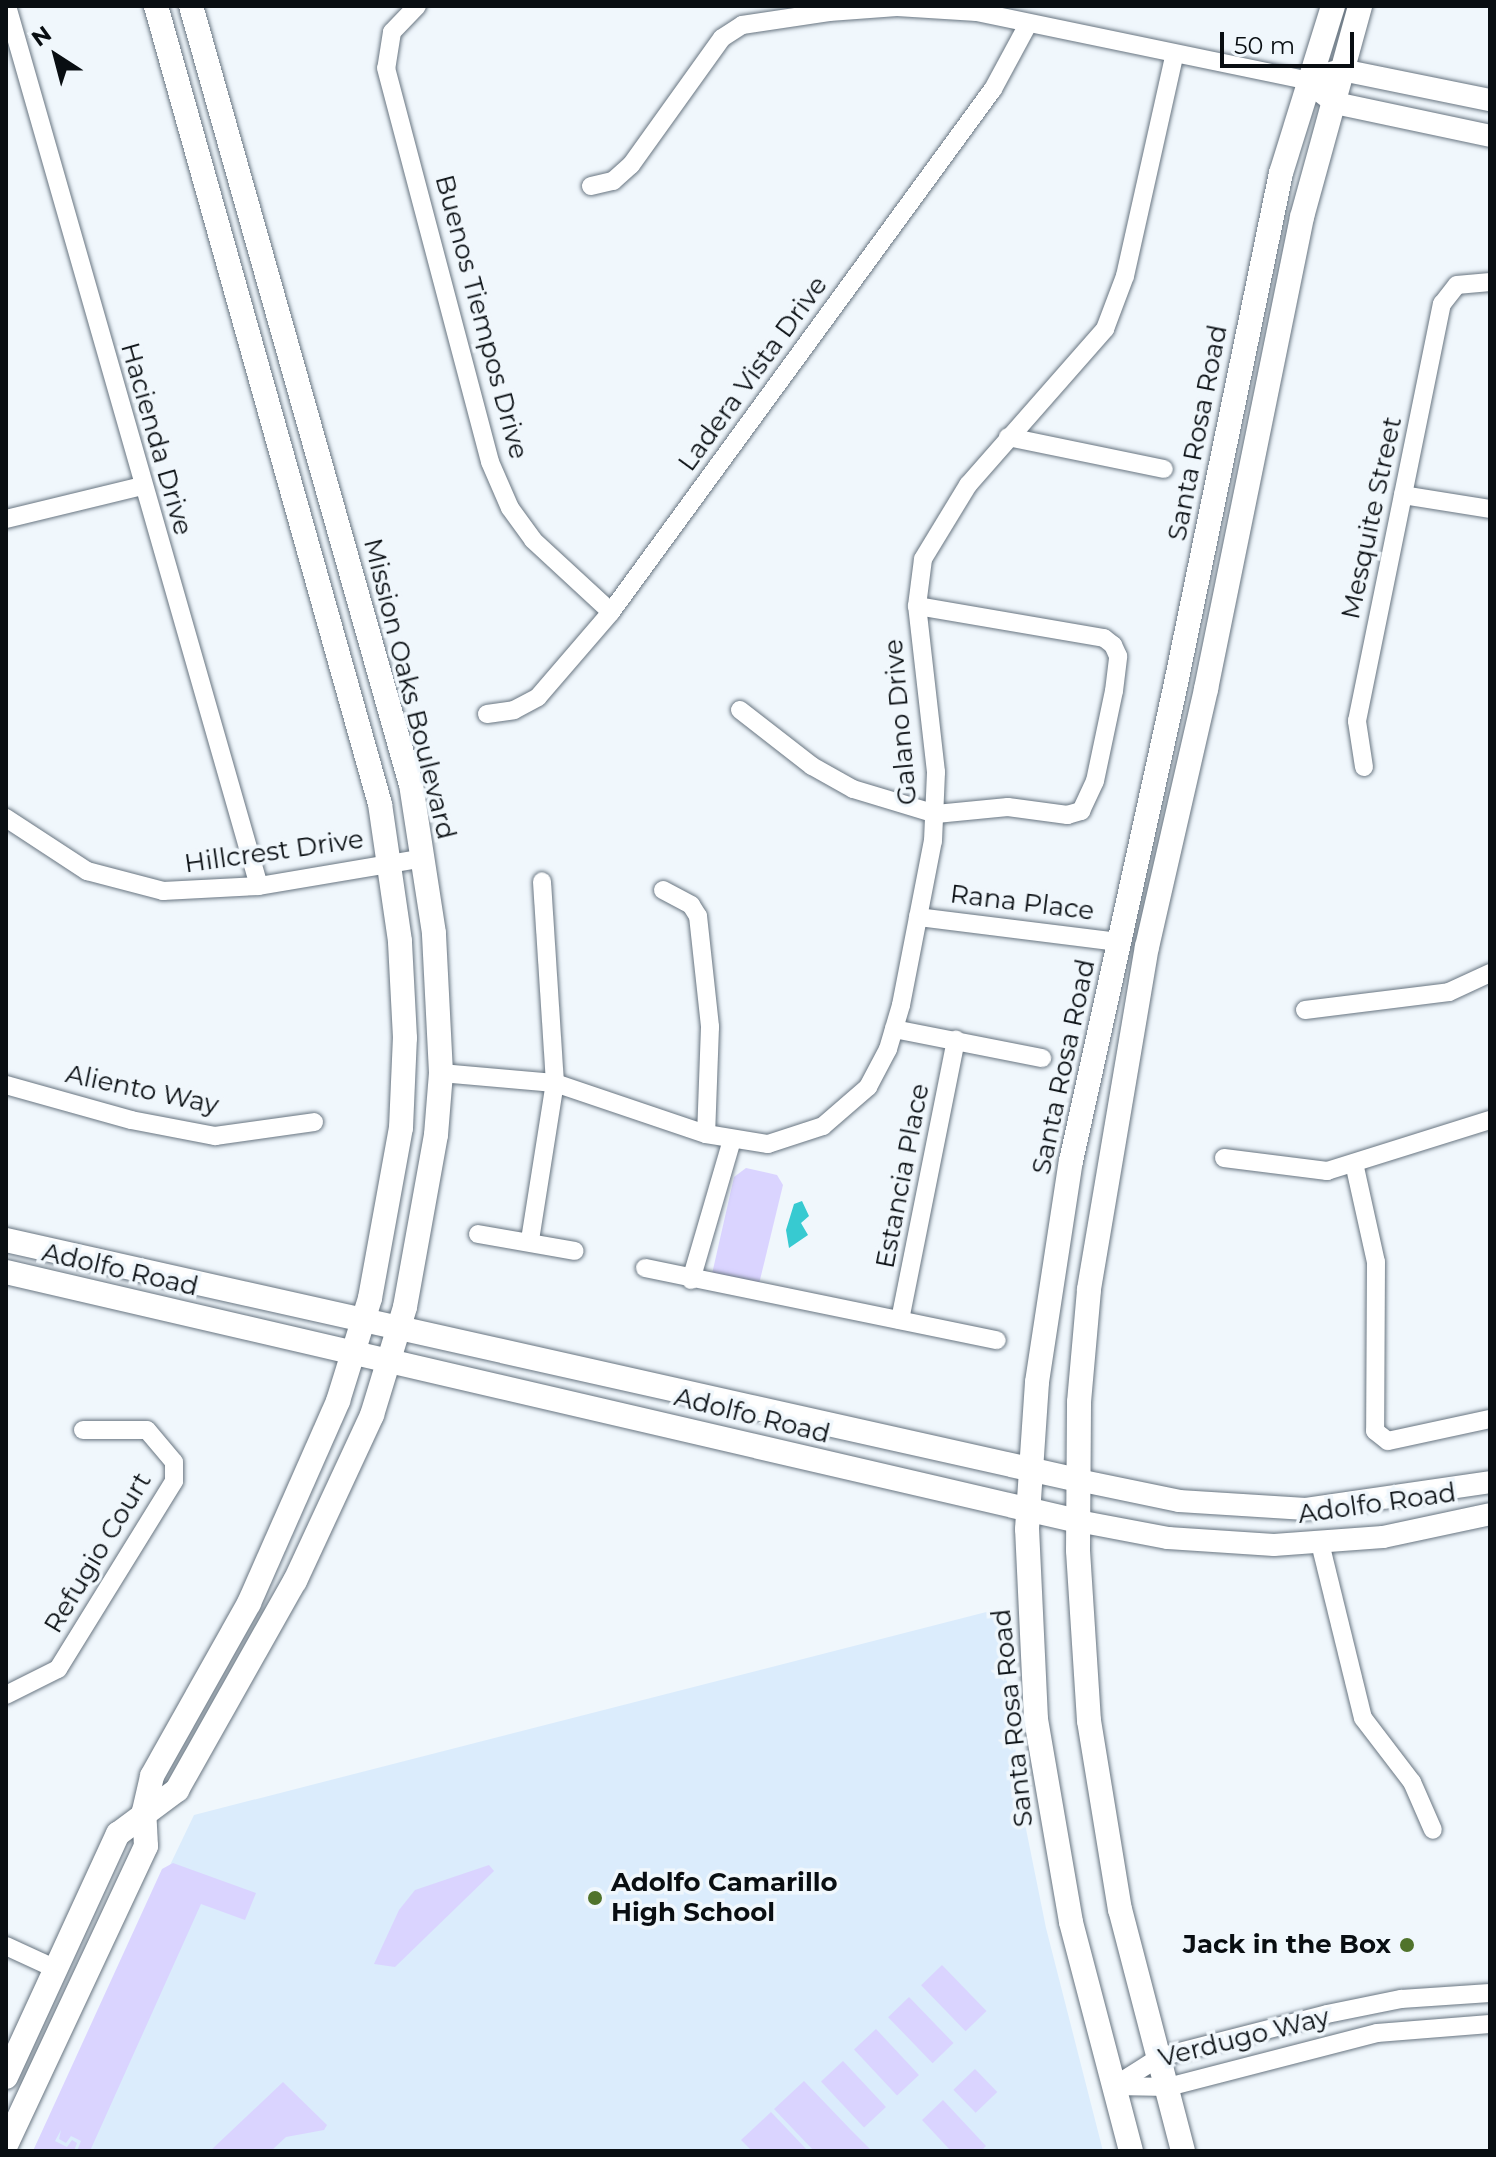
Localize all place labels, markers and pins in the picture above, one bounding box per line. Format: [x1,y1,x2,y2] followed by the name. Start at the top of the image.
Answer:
[611,1867,838,1928] place label: Adolfo Camarillo High School
[586,1889,604,1907] marker: Adolfo Camarillo High School
[1183,1929,1391,1961] place label: Jack in the Box
[1398,1936,1416,1954] marker: Jack in the Box

